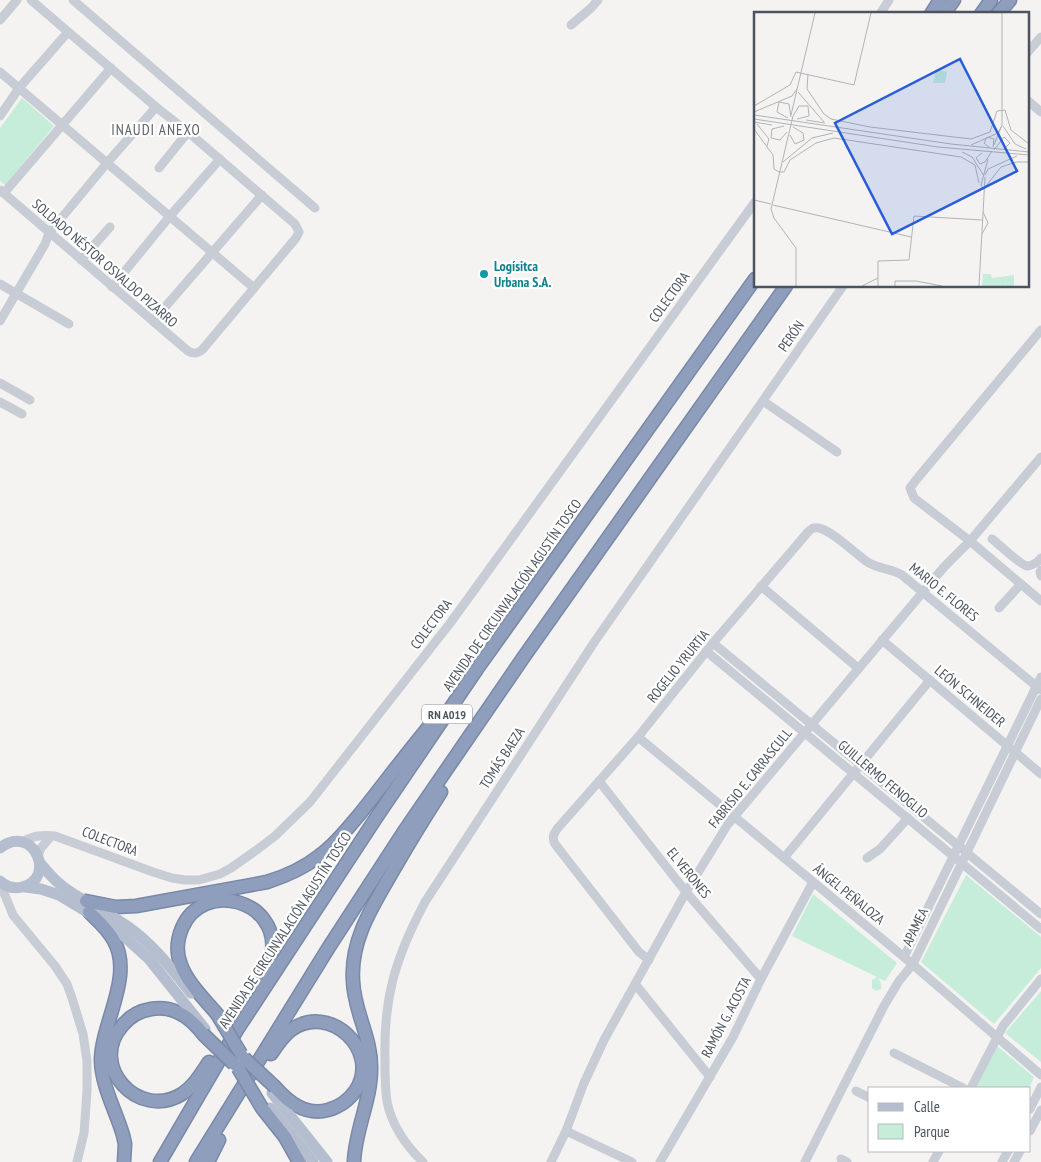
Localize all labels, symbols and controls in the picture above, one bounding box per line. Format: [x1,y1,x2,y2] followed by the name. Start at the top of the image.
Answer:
[754,12,1028,288] inset map
[111,120,201,139] district label: INAUDI ANEXO
[29,195,182,331] street label: SOLDADO NÉSTOR OSVALDO PIZARRO
[494,257,552,291] place label: Logísitca Urbana S.A.
[478,268,490,280] marker: Logísitca Urbana S.A.
[645,268,694,326] street label: COLECTORA
[774,317,808,355] street label: PERÓN
[438,495,586,695] street label: AVENIDA DE CIRCUNVALACIÓN AGUSTÍN TOSCO
[906,559,982,625] street label: MARIO E. FLORES
[406,595,456,653] street label: COLECTORA
[643,626,713,706] street label: ROGELIO YRURTIA
[931,661,1009,731] street label: LEÓN SCHNEIDER
[422,704,472,724] road number: RN A019
[475,724,529,792] street label: TOMÁS BAEZA
[704,724,796,832] street label: FABRISIO E. CARRASCULL
[834,736,932,822] street label: GUILLERMO FENOGLIO
[80,822,141,860] street label: COLECTORA
[215,828,356,1032] street label: AVENIDA DE CIRCUNVALACIÓN AGUSTÍN TOSCO
[663,844,715,902] street label: EL VERONES
[810,860,889,929] street label: ÁNGEL PEÑALOZA
[898,905,932,949] street label: APAMEA
[697,973,755,1061] street label: RAMÓN G. ACOSTA
[868,1087,1031,1152] legend
[914,1097,940,1116] text: Calle
[914,1122,950,1141] text: Parque

